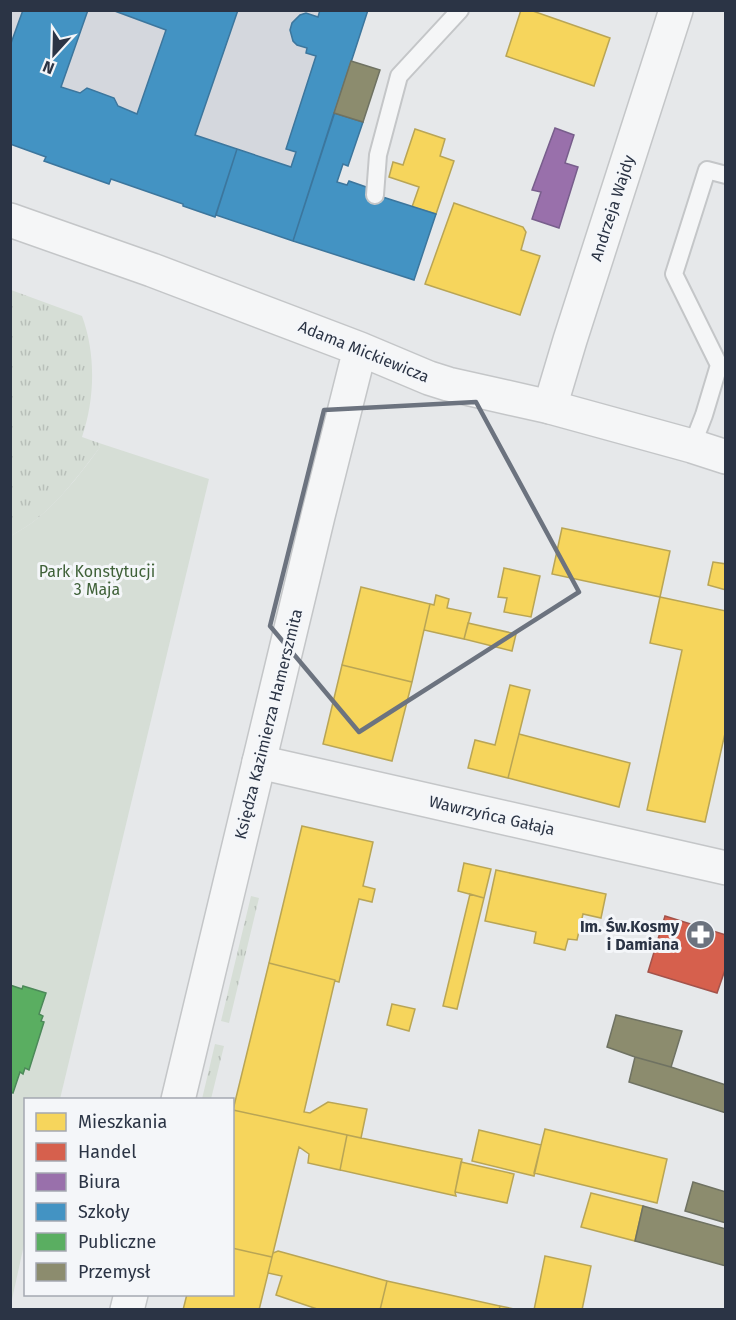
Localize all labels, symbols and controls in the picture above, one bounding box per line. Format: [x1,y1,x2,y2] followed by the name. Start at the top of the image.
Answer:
[24,24,84,84] north arrow
[40,57,57,78] text: N
[586,153,639,264] street label: Andrzeja Wajdy
[296,317,432,386] street label: Adama Mickiewicza
[39,562,155,599] park label: Park Konstytucji 3 Maja
[231,607,306,841] street label: Księdza Kazimierza Hamerszmita
[427,792,557,839] street label: Wawrzyńca Gałaja
[580,916,680,954] place label: Im. Św.Kosmy i Damiana
[684,919,716,951] pharmacy icon: Im. Św.Kosmy i Damiana
[24,1098,234,1296] legend
[78,1111,167,1133] text: Mieszkania
[78,1141,136,1163] text: Handel
[78,1171,121,1193] text: Biura
[78,1201,130,1223] text: Szkoły
[78,1231,156,1253] text: Publiczne
[78,1261,151,1283] text: Przemysł

